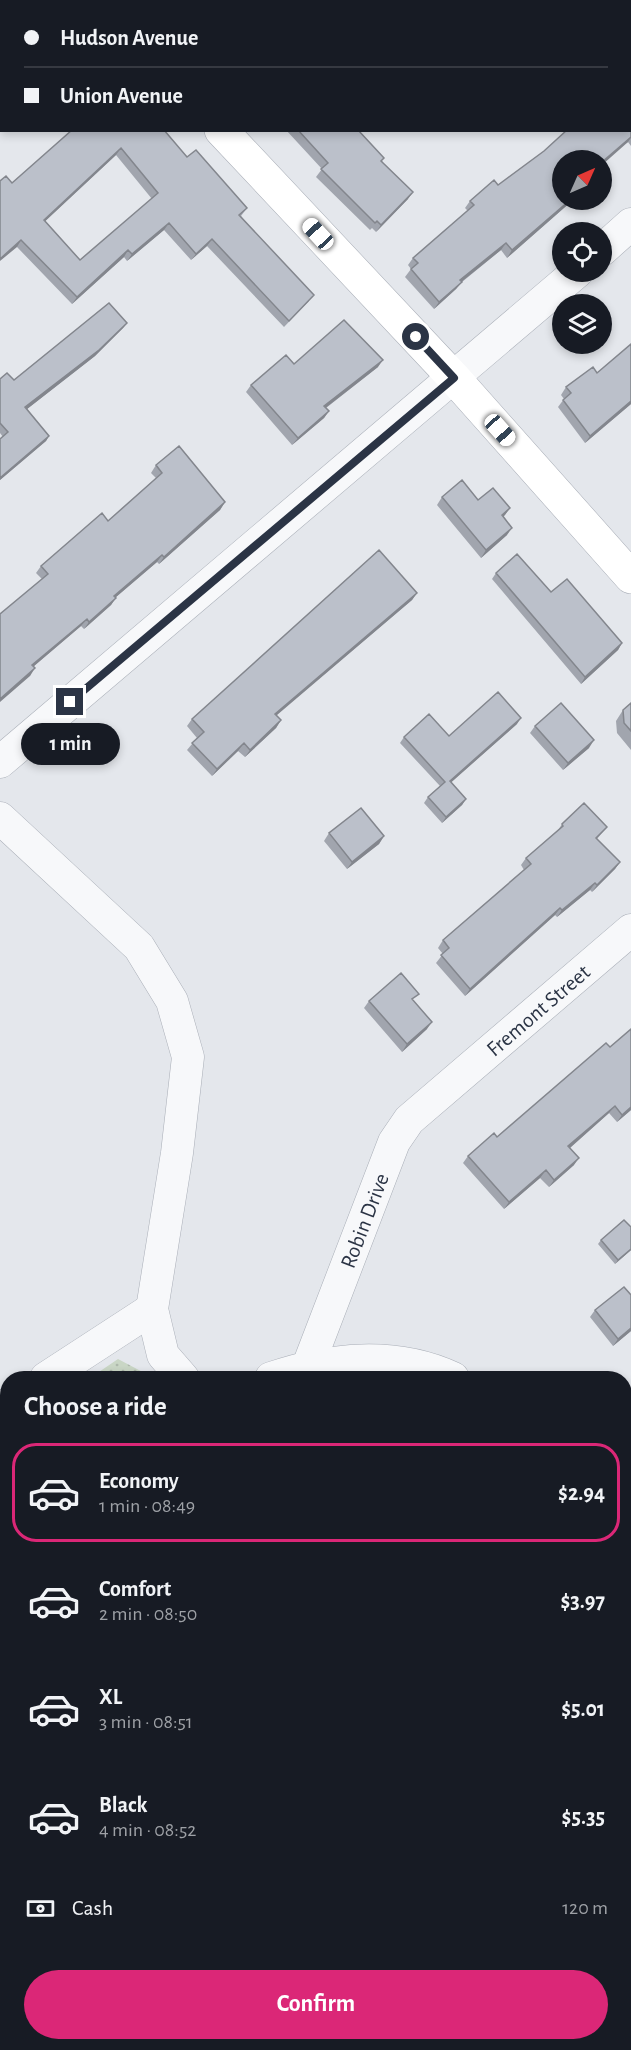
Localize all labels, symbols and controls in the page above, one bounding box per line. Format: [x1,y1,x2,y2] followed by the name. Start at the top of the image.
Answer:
[60,27,198,49] text: Hudson Avenue
[60,85,183,107] text: Union Avenue
[552,150,612,210] north arrow
[552,150,612,354] map controls
[299,215,337,253] car
[552,222,612,282] button: locate
[552,294,612,354] button: layers
[402,323,429,350] route start
[481,411,519,449] car
[56,688,83,715] route end
[20,723,119,765] callout: 1 min
[49,734,92,754] text: 1 min
[483,961,594,1061] street label: Fremont Street
[337,1170,393,1271] street label: Robin Drive
[24,1393,167,1420] text: Choose a ride
[27,1466,81,1520] icon: car
[99,1470,179,1492] text: Economy
[558,1482,605,1504] text: $2.94
[99,1496,195,1516] text: 1 min · 08:49
[27,1574,81,1628] icon: car
[99,1578,171,1600] text: Comfort
[560,1590,605,1612] text: $3.97
[99,1604,197,1624] text: 2 min · 08:50
[27,1682,81,1736] icon: car
[99,1686,122,1708] text: XL
[561,1698,605,1720] text: $5.01
[99,1712,193,1732] text: 3 min · 08:51
[27,1790,81,1844] icon: car
[99,1794,147,1816] text: Black
[562,1806,605,1828] text: $5.35
[99,1820,196,1840] text: 4 min · 08:52
[24,1892,57,1925] icon: cash
[72,1897,113,1919] text: Cash
[562,1898,608,1918] text: 120 m
[24,1970,608,2039] button: Confirm

